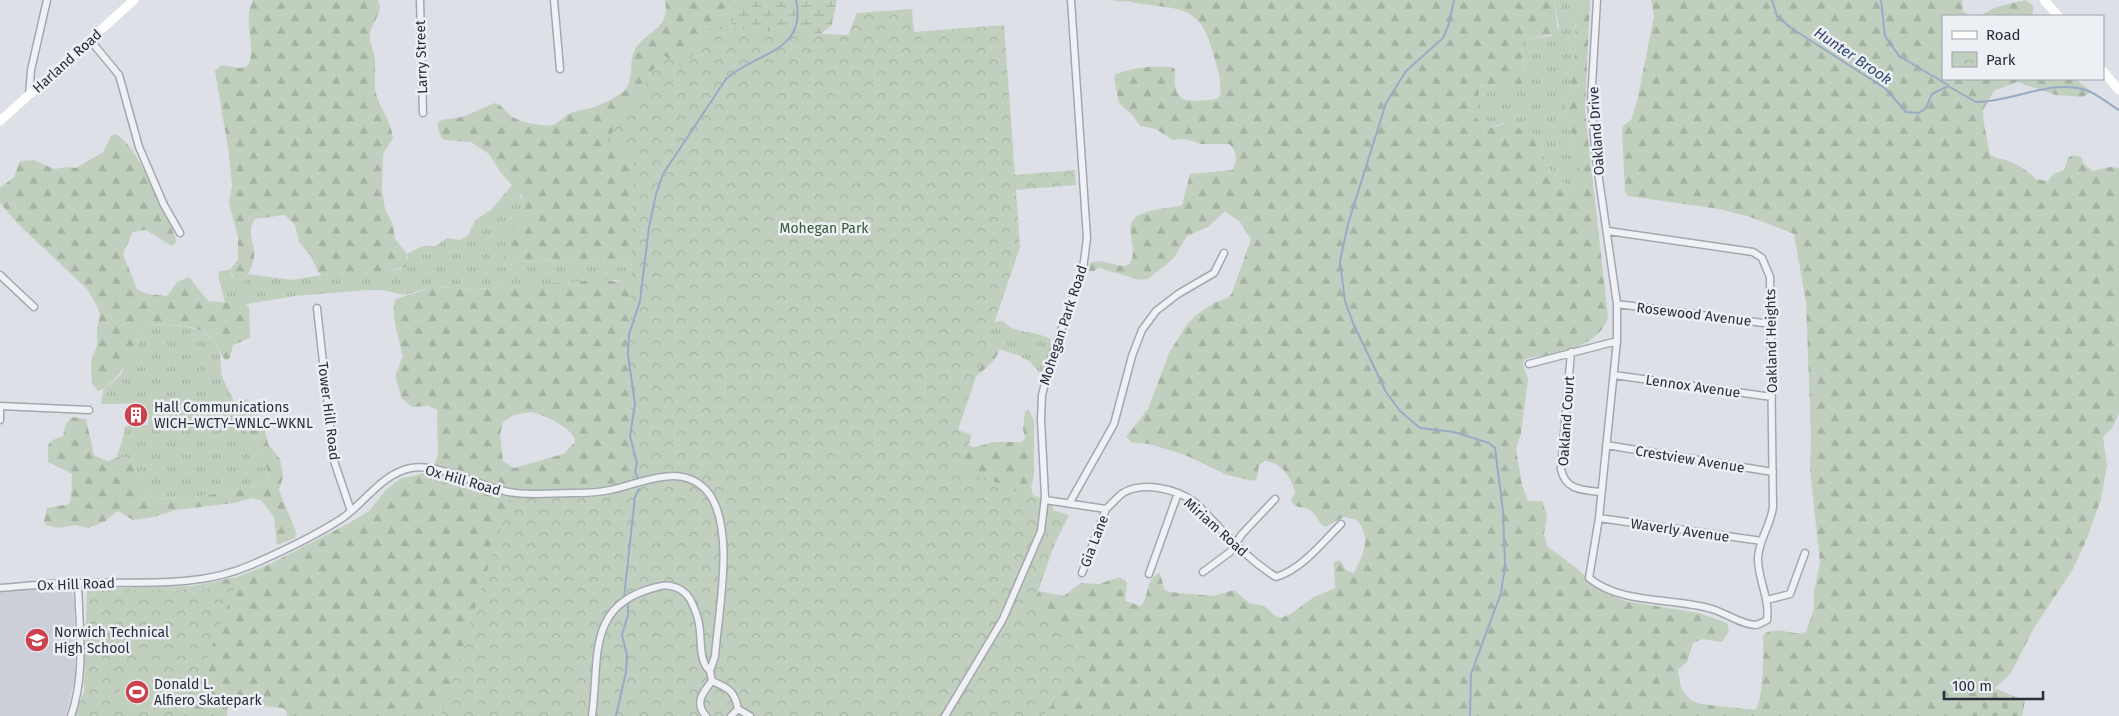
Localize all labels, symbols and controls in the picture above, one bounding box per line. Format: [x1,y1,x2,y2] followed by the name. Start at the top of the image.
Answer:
[1942,15,2104,80] legend
[412,19,431,94] street label: Larry Street
[1811,23,1895,89] water label: Hunter Brook
[29,26,105,97] street label: Harland Road
[1986,26,2021,44] text: Road
[1986,51,2016,69] text: Park
[1585,86,1608,176] street label: Oakland Drive
[780,220,869,237] park label: Mohegan Park
[1036,263,1091,387] street label: Mohegan Park Road
[1762,288,1781,393] street label: Oakland Heights
[1636,299,1752,330] street label: Rosewood Avenue
[314,361,343,461] street label: Tower Hill Road
[1644,371,1741,402] street label: Lennox Avenue
[1555,374,1578,467] street label: Oakland Court
[154,399,313,432] place label: Hall Communications WICH–WCTY–WNLC–WKNL
[123,402,149,428] building icon: Hall Communications WICH–WCTY–WNLC–WKNL
[1634,442,1746,477] street label: Crestview Avenue
[423,462,503,499] street label: Ox Hill Road
[1180,494,1251,560] street label: Miriam Road
[1077,513,1112,570] street label: Gia Lane
[1630,515,1730,546] street label: Waverly Avenue
[37,575,115,594] street label: Ox Hill Road
[54,624,169,657] place label: Norwich Technical High School
[24,627,50,653] school or university icon: Norwich Technical High School
[1944,668,2043,700] scale bar
[154,676,263,709] place label: Donald L. Alfiero Skatepark
[1952,677,1992,695] text: 100 m
[124,679,150,705] sports icon: Donald L. Alfiero Skatepark

